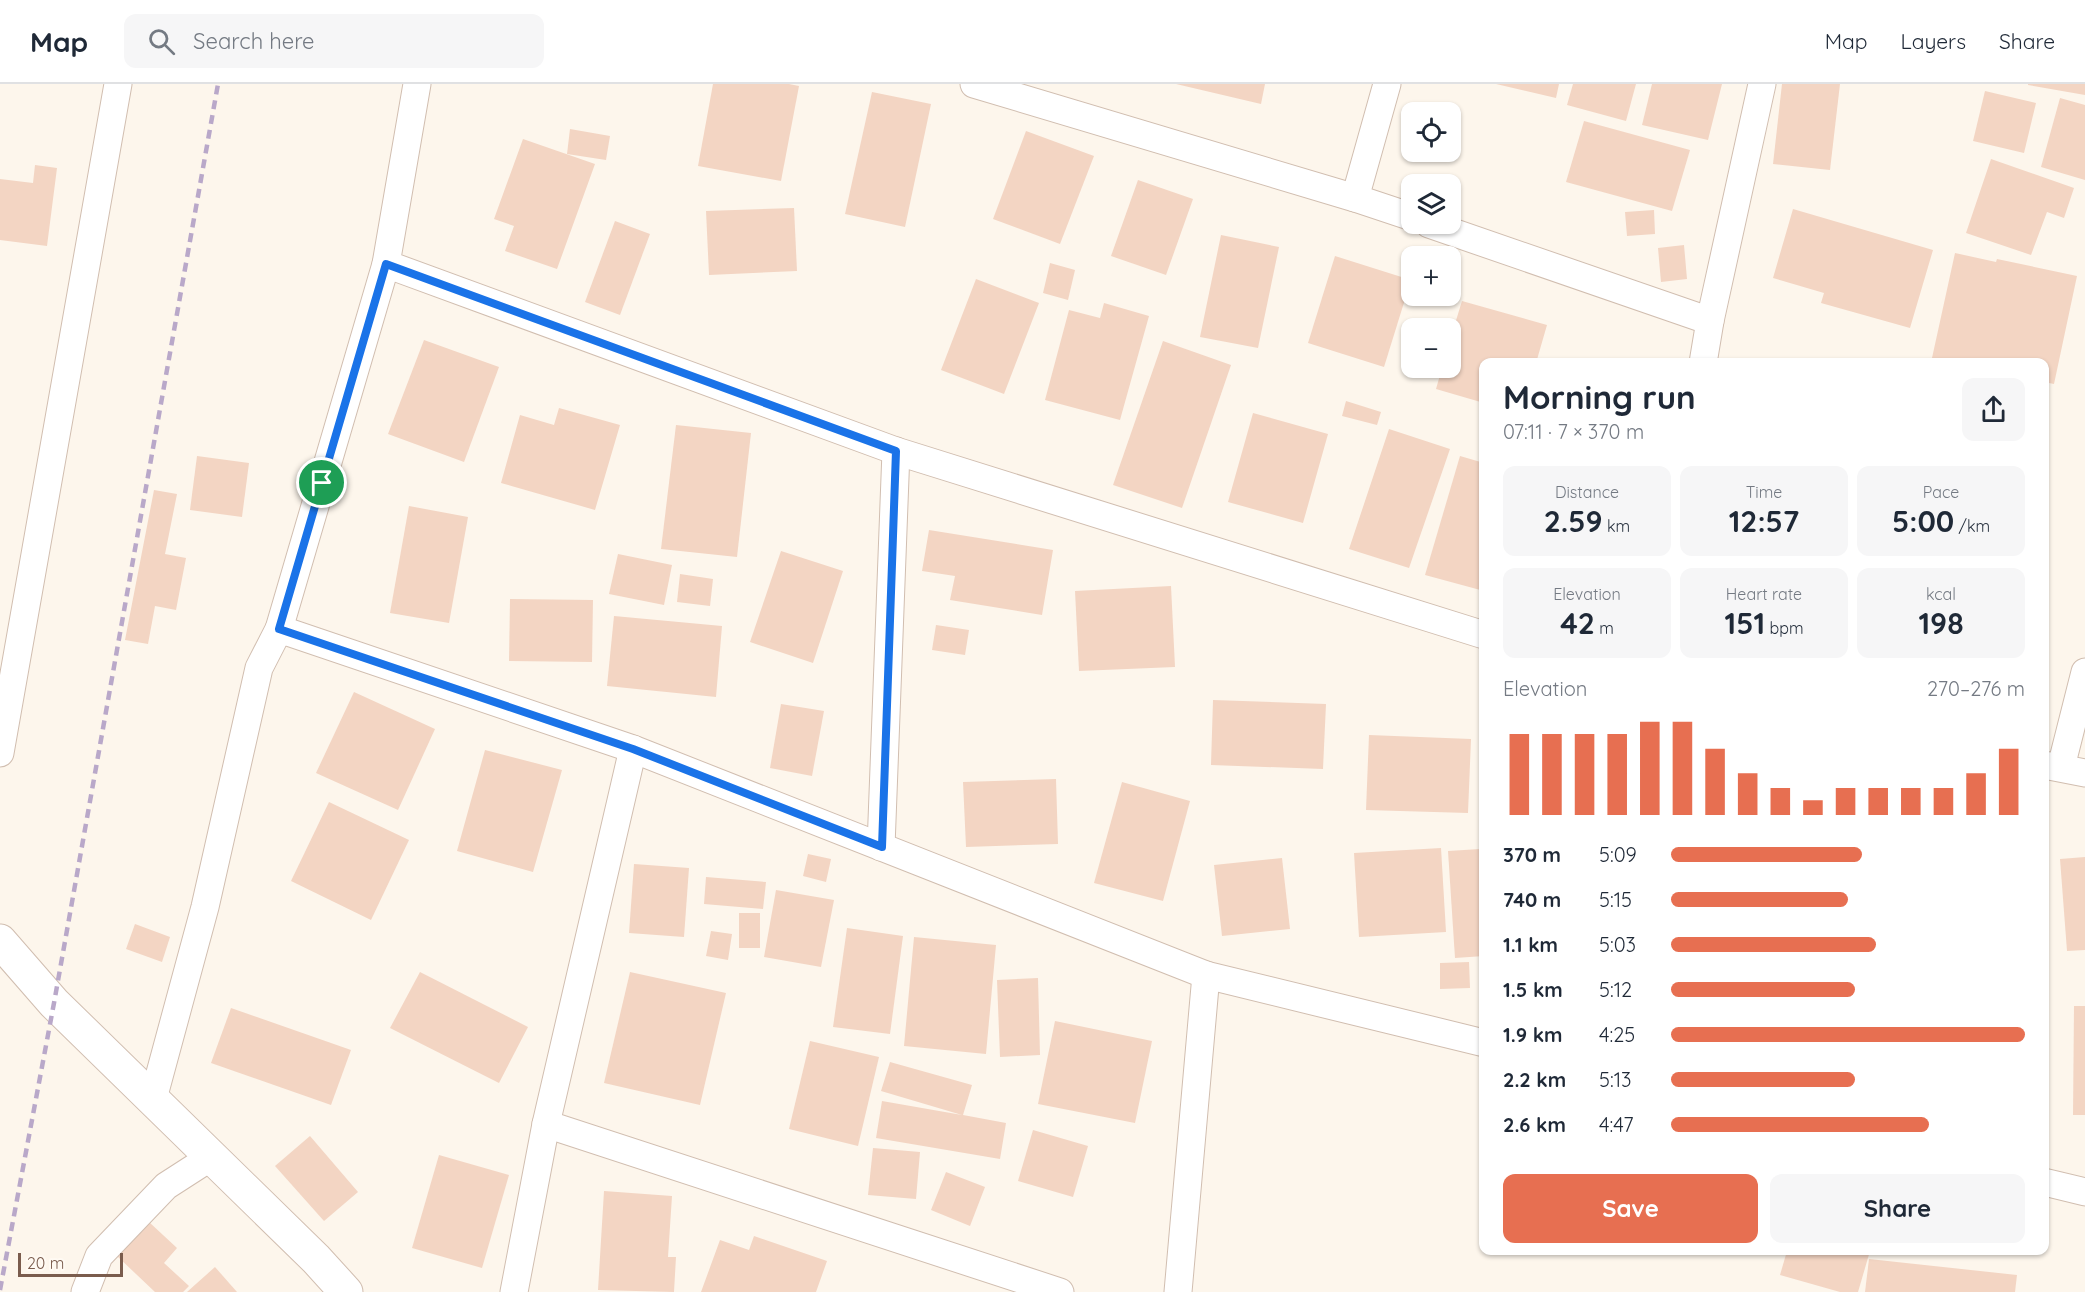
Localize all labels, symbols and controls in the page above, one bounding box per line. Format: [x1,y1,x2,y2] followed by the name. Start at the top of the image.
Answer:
[124,14,544,68] search box
[30,24,88,59] text: Map
[145,25,178,58] icon: search
[193,27,315,55] text: Search here
[1825,28,1868,54] text: Map
[1901,28,1966,54] text: Layers
[1999,28,2055,54] text: Share
[1401,102,1461,378] map controls
[1401,102,1461,162] button: locate
[1401,174,1461,234] button: layers
[1401,246,1461,306] button: +
[1401,318,1461,378] button: −
[1503,376,1696,417] text: Morning run
[1962,378,2025,441] button: share
[1503,419,1644,444] text: 07:11 · 7 × 370 m
[296,457,347,508] pin
[305,466,338,499] icon: arrive
[1555,482,1619,502] text: Distance
[1746,482,1782,502] text: Time
[1923,482,1959,502] text: Pace
[1544,502,1603,540] text: 2.59
[1729,502,1799,540] text: 12:57
[1892,502,1954,540] text: 5:00
[1603,516,1630,536] text: km
[1954,516,1990,536] text: /km
[1553,584,1621,604] text: Elevation
[1726,584,1802,604] text: Heart rate
[1926,584,1956,604] text: kcal
[1560,604,1595,642] text: 42
[1725,604,1765,642] text: 151
[1918,604,1964,642] text: 198
[1595,618,1614,638] text: m
[1765,618,1803,638] text: bpm
[1503,676,1587,701] text: Elevation
[1927,676,2025,701] text: 270–276 m
[1503,842,1561,867] text: 370 m
[1599,842,1637,867] text: 5:09
[1503,887,1561,912] text: 740 m
[1599,887,1632,912] text: 5:15
[1503,932,1558,957] text: 1.1 km
[1599,932,1636,957] text: 5:03
[1503,977,1563,1002] text: 1.5 km
[1599,977,1632,1002] text: 5:12
[1503,1022,1563,1047] text: 1.9 km
[1599,1022,1635,1047] text: 4:25
[1503,1067,1566,1092] text: 2.2 km
[1599,1067,1632,1092] text: 5:13
[1503,1112,1566,1137] text: 2.6 km
[1599,1112,1633,1137] text: 4:47
[1503,1174,1758,1243] button: Save
[1770,1174,2025,1243] button: Share
[18,1250,123,1278] scale bar
[27,1253,64,1273] text: 20 m

